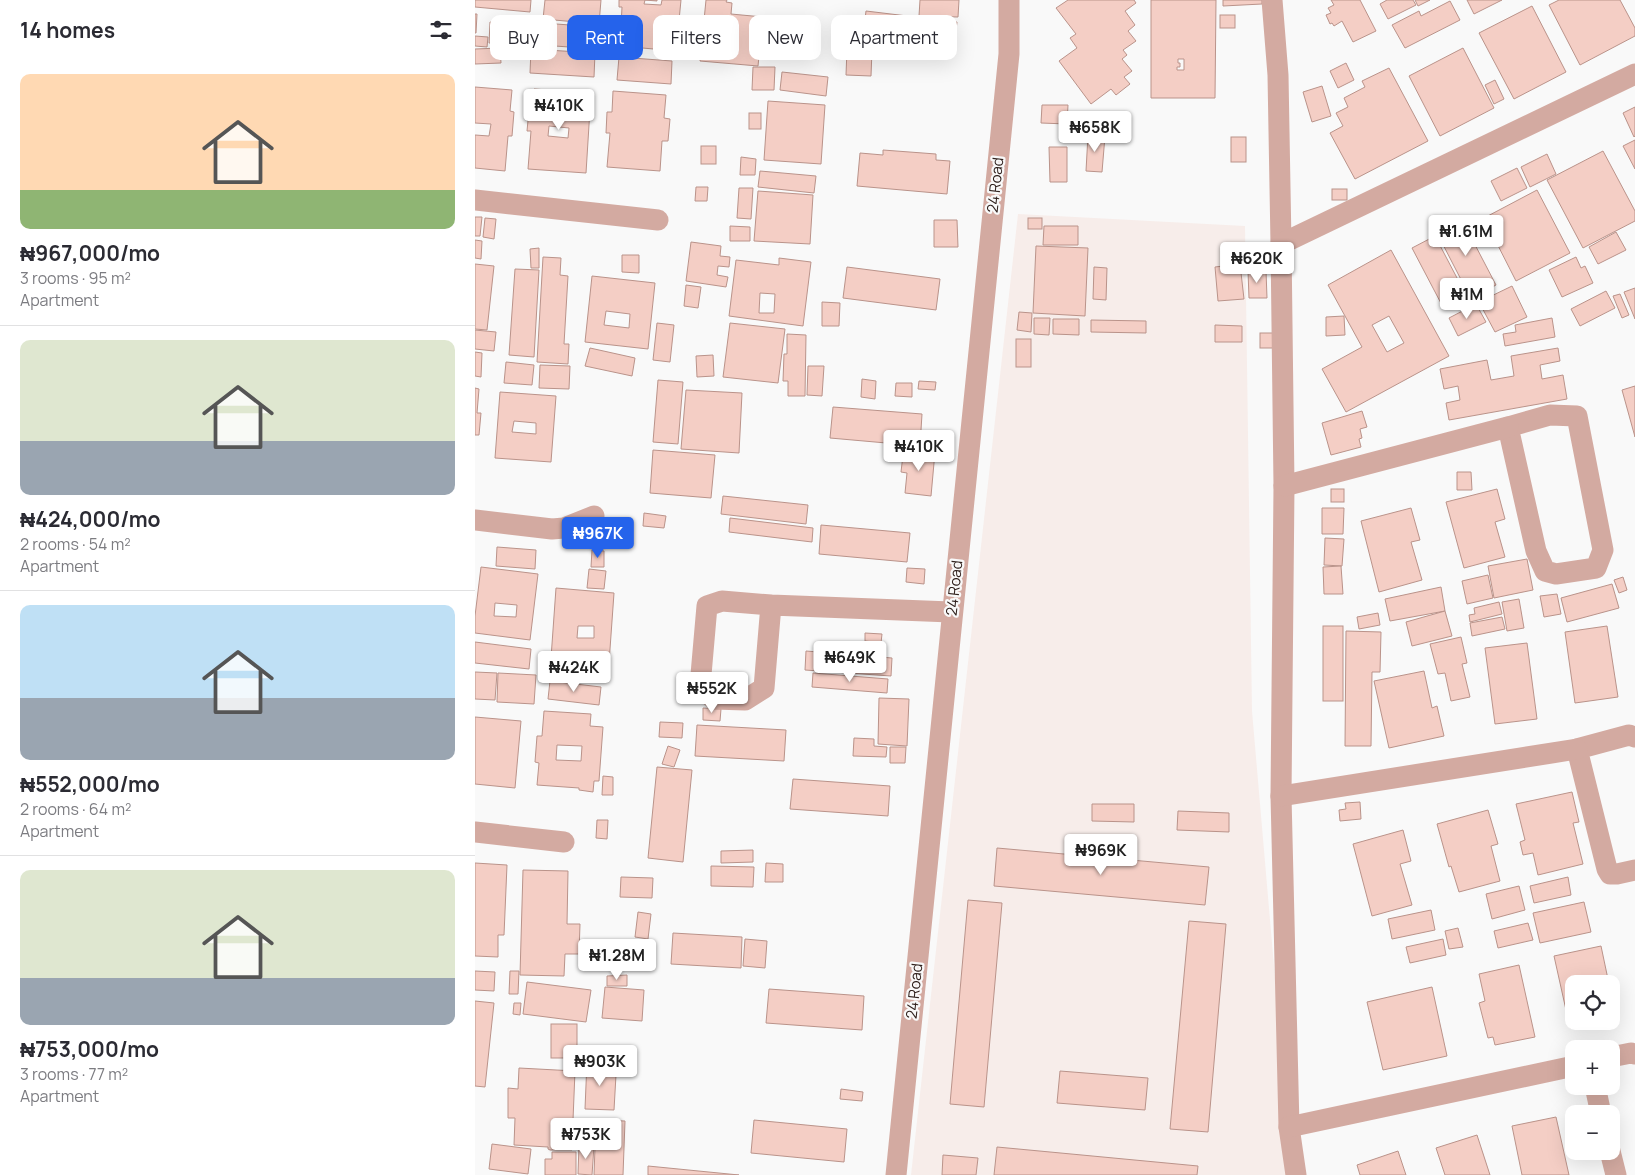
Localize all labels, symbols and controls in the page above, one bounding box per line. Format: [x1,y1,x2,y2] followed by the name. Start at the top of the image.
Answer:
[490,15,557,60] chip: Buy
[567,15,643,60] chip: Rent
[653,15,739,60] chip: Filters
[749,15,821,60] chip: New
[831,15,957,60] chip: Apartment
[20,16,115,44] text: 14 homes
[427,16,455,44] icon: filters
[524,88,594,131] pin: ₦410K
[534,94,584,116] text: ₦410K
[193,107,283,197] icon: home
[1060,110,1130,153] pin: ₦658K
[1069,116,1121,138] text: ₦658K
[982,156,1008,214] street label: 24 Road
[1425,214,1507,257] pin: ₦1.61M
[1439,220,1493,242] text: ₦1.61M
[20,239,160,267] text: ₦967,000/mo
[1222,242,1292,284] pin: ₦620K
[1231,247,1283,269] text: ₦620K
[20,267,131,289] text: 3 rooms · 95 m²
[1443,278,1491,320] pin: ₦1M
[1451,283,1483,305] text: ₦1M
[20,289,99,311] text: Apartment
[193,372,283,462] icon: home
[884,430,954,472] pin: ₦410K
[894,435,944,457] text: ₦410K
[20,505,160,533] text: ₦424,000/mo
[563,516,633,559] pin: ₦967K
[573,522,623,544] text: ₦967K
[20,533,131,555] text: 2 rooms · 54 m²
[20,555,99,577] text: Apartment
[941,559,967,617] street label: 24 Road
[193,637,283,727] icon: home
[815,640,885,683] pin: ₦649K
[824,646,876,668] text: ₦649K
[539,650,609,693] pin: ₦424K
[549,656,599,678] text: ₦424K
[677,672,747,714] pin: ₦552K
[687,677,737,699] text: ₦552K
[20,770,160,798] text: ₦552,000/mo
[20,798,131,820] text: 2 rooms · 64 m²
[20,820,99,842] text: Apartment
[1066,834,1136,876] pin: ₦969K
[1075,839,1127,861] text: ₦969K
[193,902,283,992] icon: home
[576,938,658,981] pin: ₦1.28M
[589,944,645,966] text: ₦1.28M
[901,962,927,1020] street label: 24 Road
[1565,975,1620,1160] map controls
[1565,975,1620,1030] button: locate
[20,1035,159,1063] text: ₦753,000/mo
[1565,1040,1620,1095] button: +
[565,1044,635,1087] pin: ₦903K
[574,1050,626,1072] text: ₦903K
[20,1063,128,1085] text: 3 rooms · 77 m²
[20,1085,99,1107] text: Apartment
[1565,1105,1620,1160] button: −
[551,1118,621,1160] pin: ₦753K
[561,1123,611,1145] text: ₦753K

